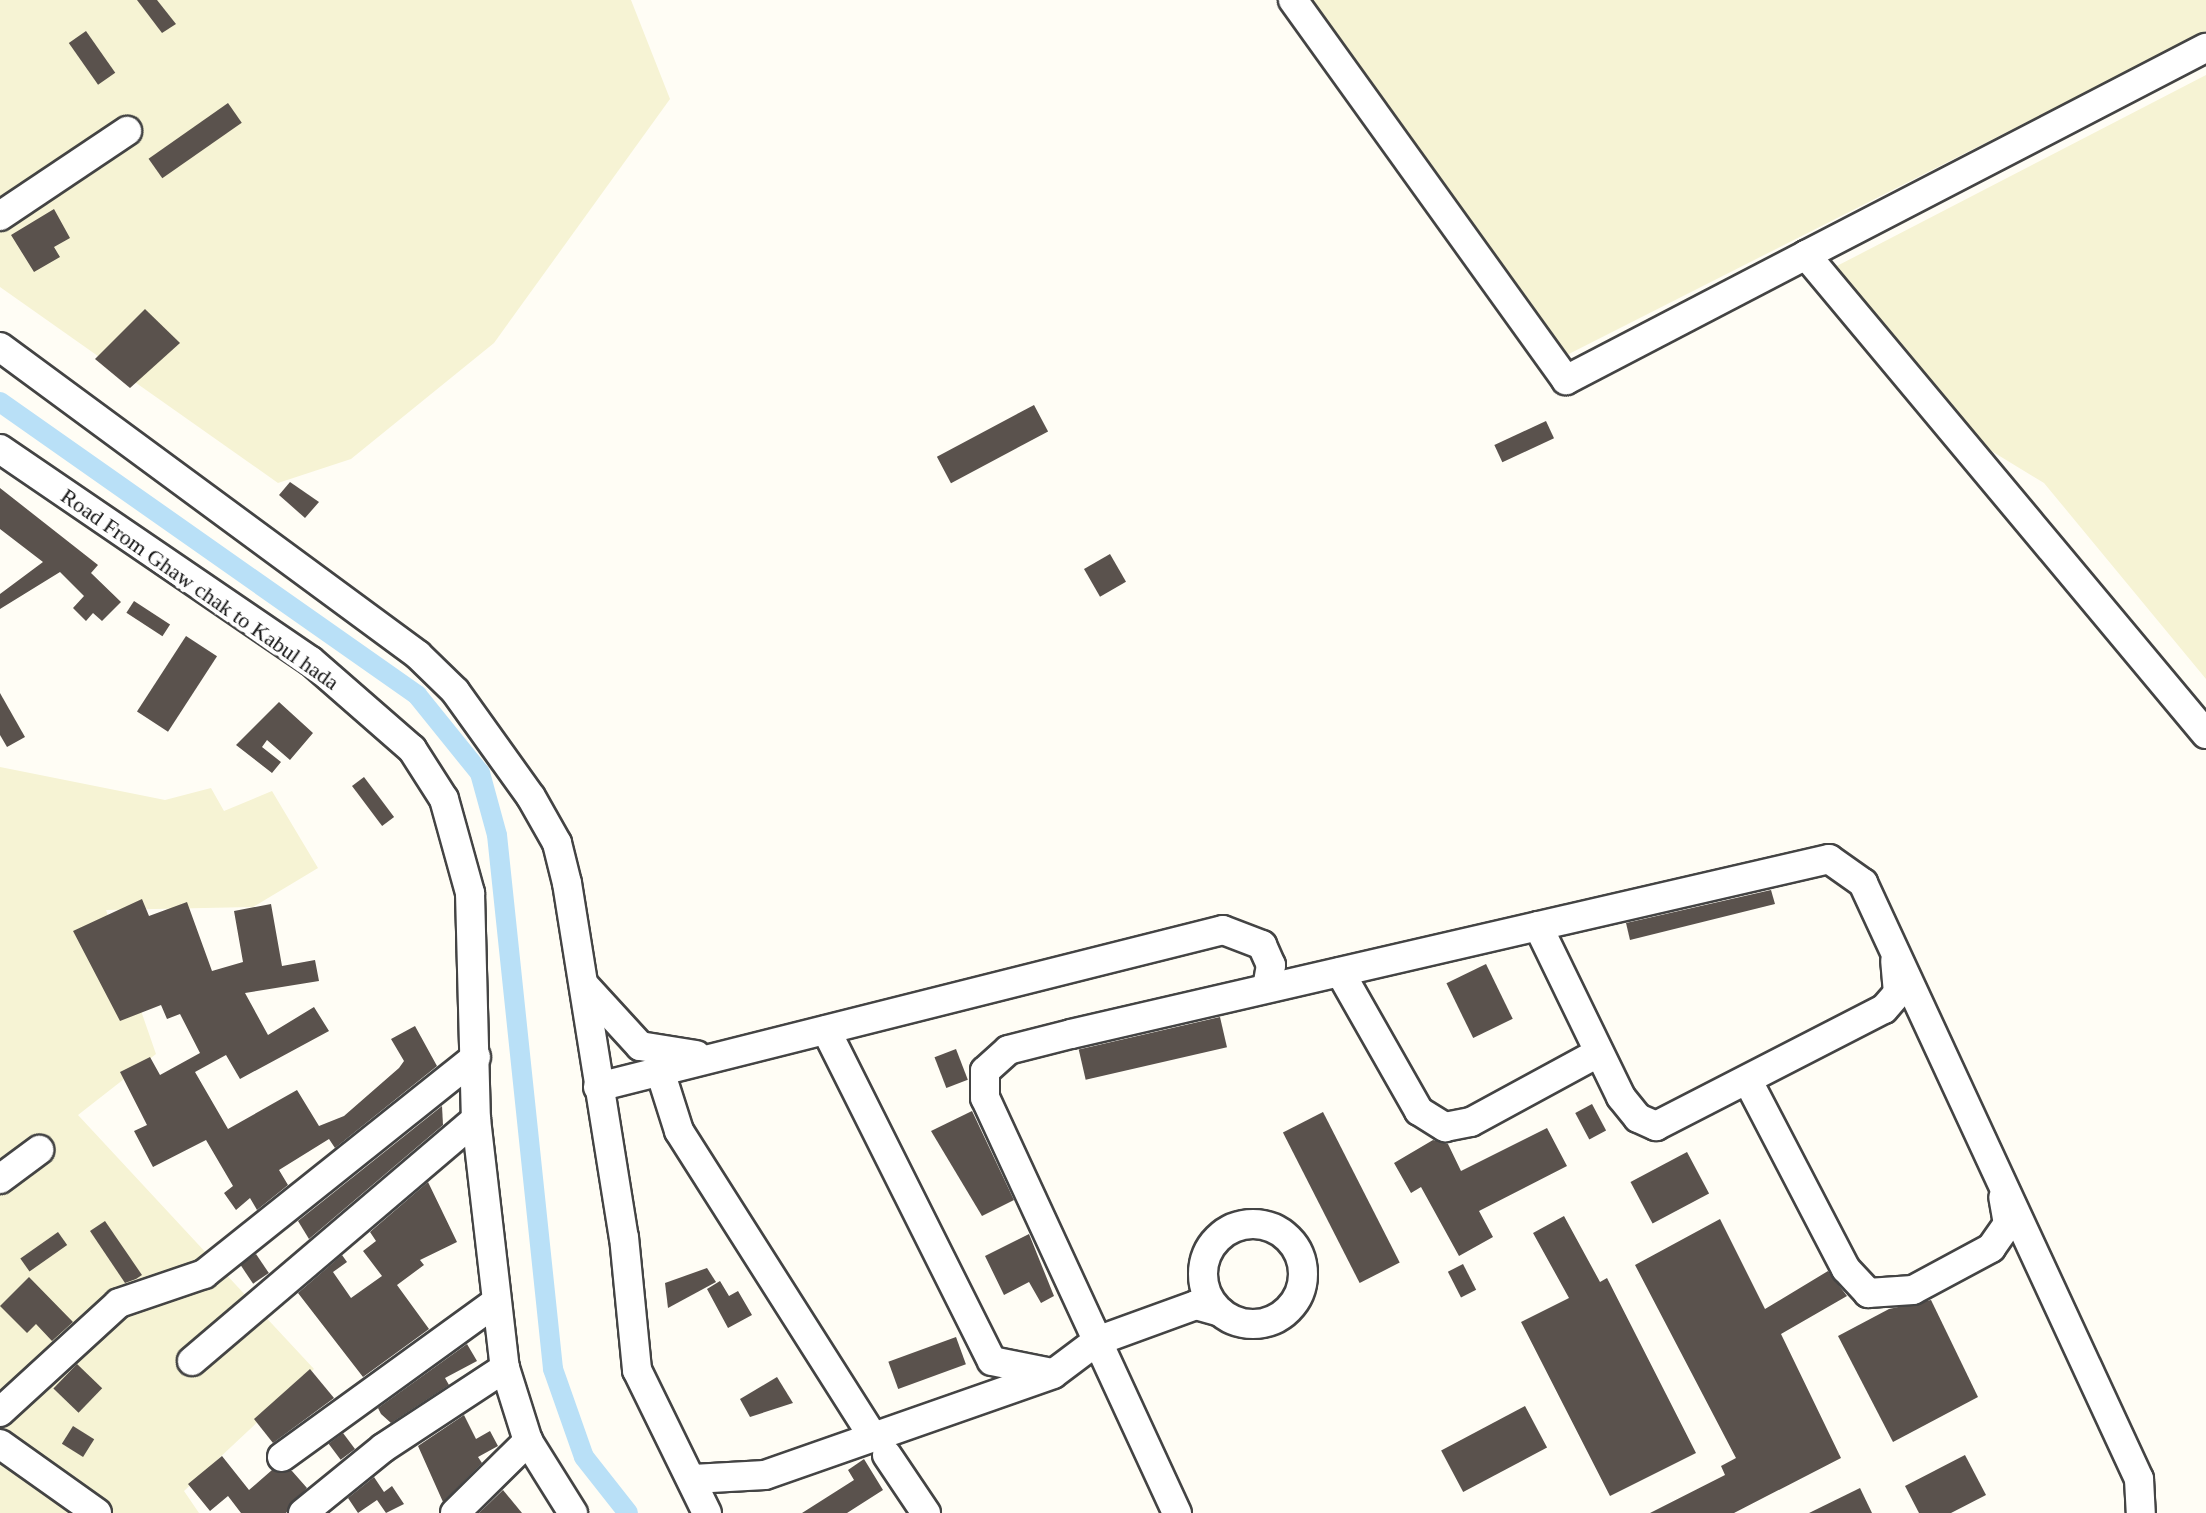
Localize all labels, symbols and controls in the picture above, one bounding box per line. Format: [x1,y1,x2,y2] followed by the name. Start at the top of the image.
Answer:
[56,483,344,695] street label: Road From Ghaw chak to Kabul hada

